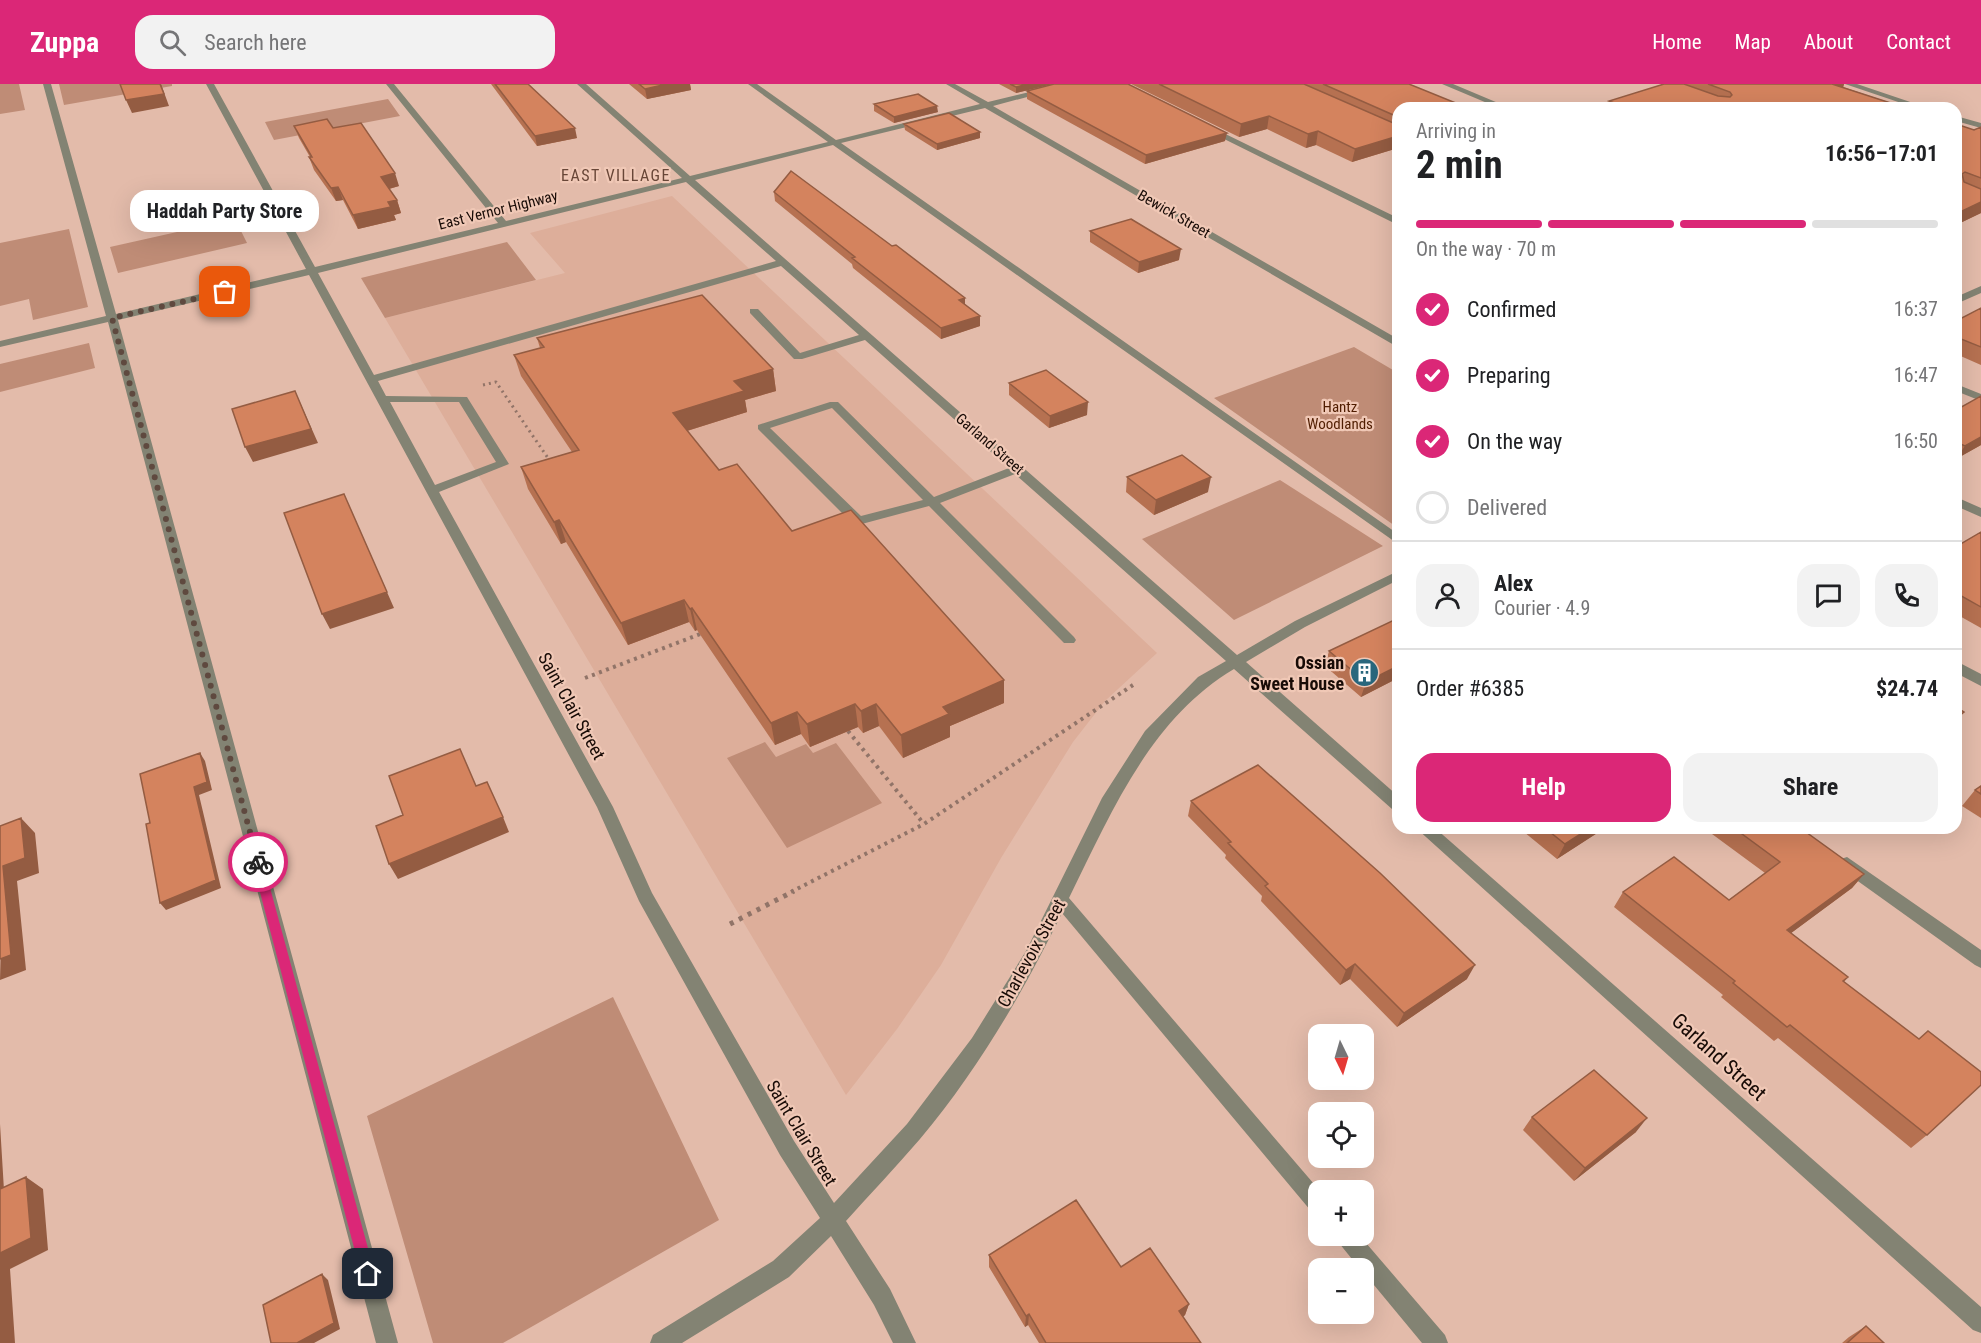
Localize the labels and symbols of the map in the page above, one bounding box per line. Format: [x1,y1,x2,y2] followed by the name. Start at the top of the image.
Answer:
[561,166,671,185] district label: EAST VILLAGE
[436,186,560,234] street label: East Vernor Highway
[1135,186,1213,242] street label: Bewick Street
[130,190,320,232] callout: Haddah Party Store
[199,266,250,317] pin
[1307,398,1373,433] park label: Hantz Woodlands
[952,409,1028,479] street label: Garland Street
[534,649,610,763] street label: Saint Clair Street
[1250,652,1344,694] place label: Ossian Sweet House
[1349,656,1381,688] building icon: Ossian Sweet House
[228,832,288,892] courier
[993,895,1069,1011] street label: Charlevoix Street
[1667,1008,1771,1106] street label: Garland Street
[1308,1024,1374,1090] north arrow
[762,1077,842,1189] street label: Saint Clair Street
[342,1248,393,1299] pin

